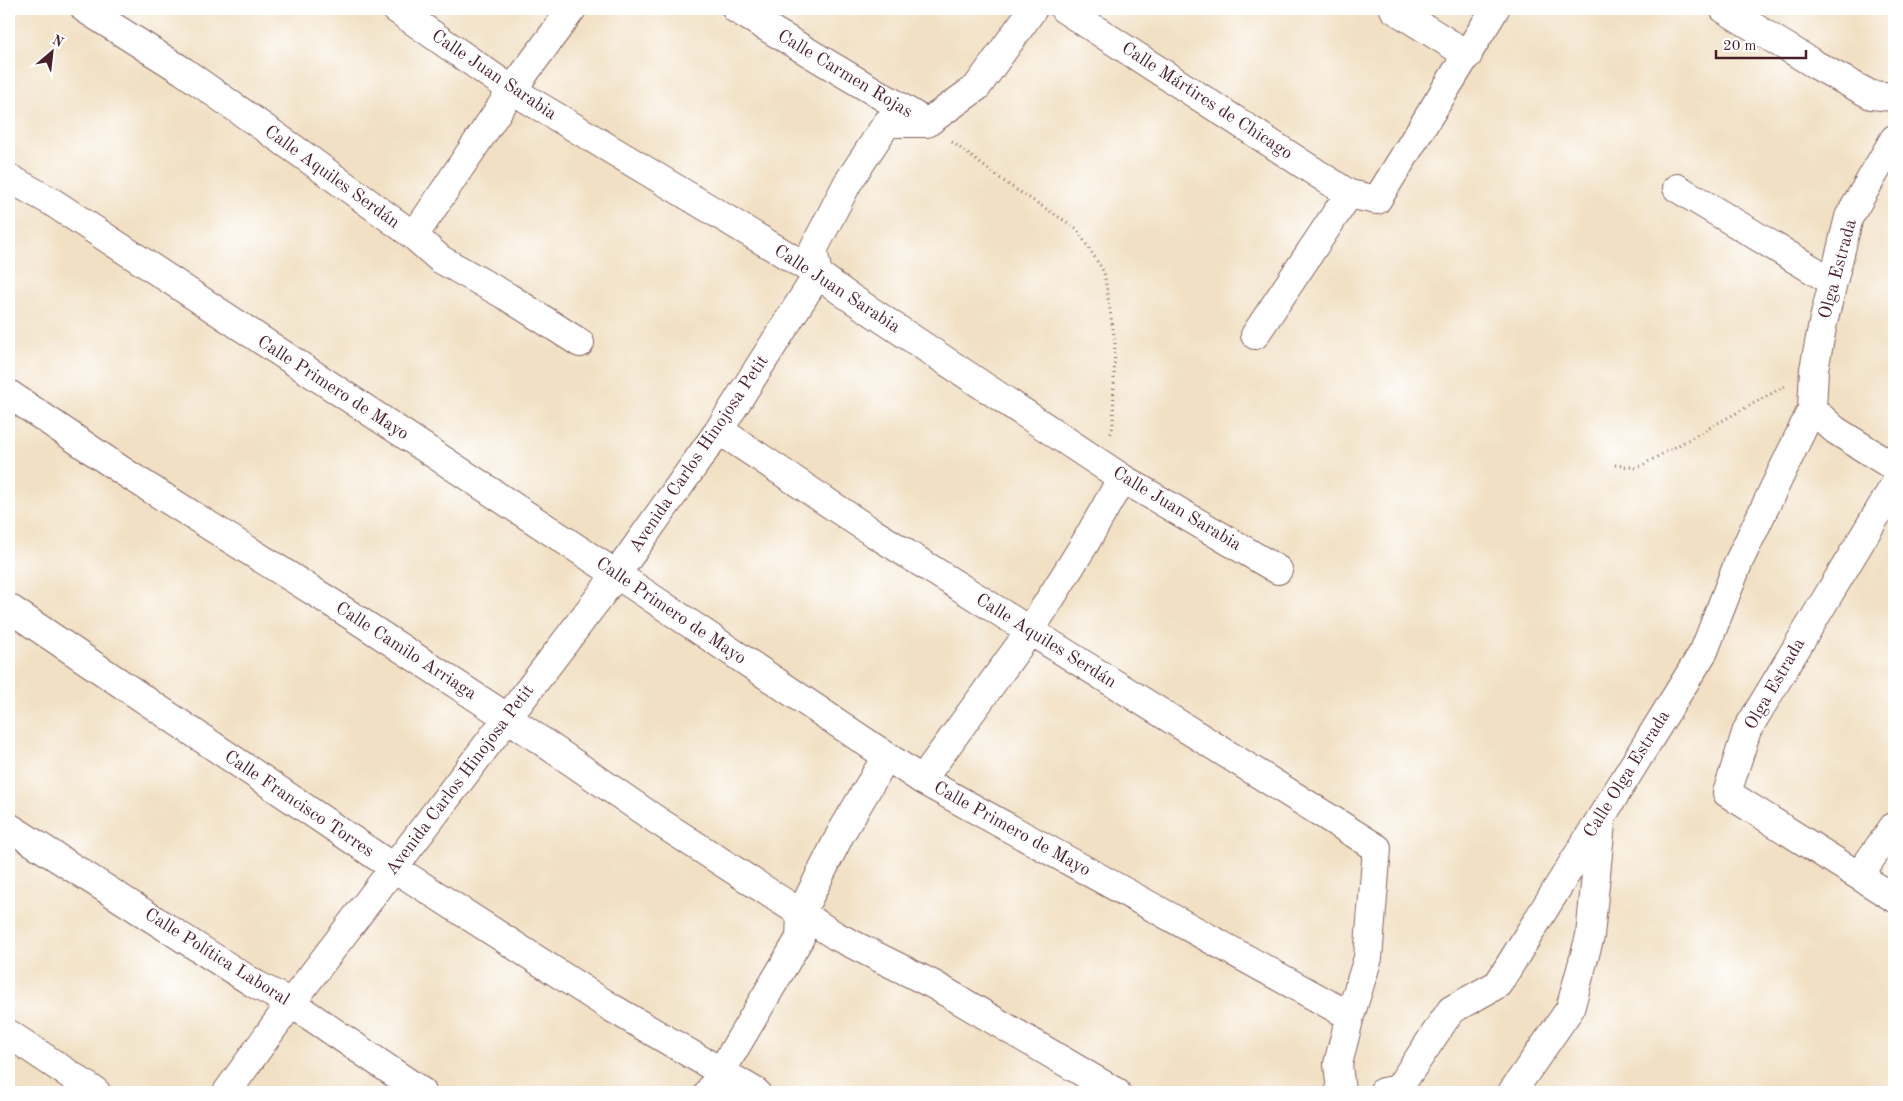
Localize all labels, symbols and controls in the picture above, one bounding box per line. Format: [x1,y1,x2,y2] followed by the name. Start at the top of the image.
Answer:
[428,27,560,123] street label: Calle Juan Sarabia
[774,27,916,121] street label: Calle Carmen Rojas
[28,28,78,78] north arrow
[1716,28,1806,60] scale bar
[50,33,66,50] text: N
[1118,39,1296,163] street label: Calle Mártires de Chicago
[1723,39,1757,54] text: 20 m
[261,122,403,232] street label: Calle Aquiles Serdán
[1816,217,1860,321] street label: Olga Estrada
[771,242,903,336] street label: Calle Juan Sarabia
[254,332,412,444] street label: Calle Primero de Mayo
[626,352,772,556] street label: Avenida Carlos Hinojosa Petit
[1110,464,1244,554] street label: Calle Juan Sarabia
[593,554,749,668] street label: Calle Primero de Mayo
[973,590,1120,692] street label: Calle Aquiles Serdán
[332,599,480,703] street label: Calle Camilo Arriaga
[1742,635,1808,733] street label: Olga Estrada
[383,681,537,879] street label: Avenida Carlos Hinojosa Petit
[1581,707,1673,841] street label: Calle Olga Estrada
[221,747,377,861] street label: Calle Francisco Torres
[930,778,1094,880] street label: Calle Primero de Mayo
[141,905,293,1009] street label: Calle Política Laboral

